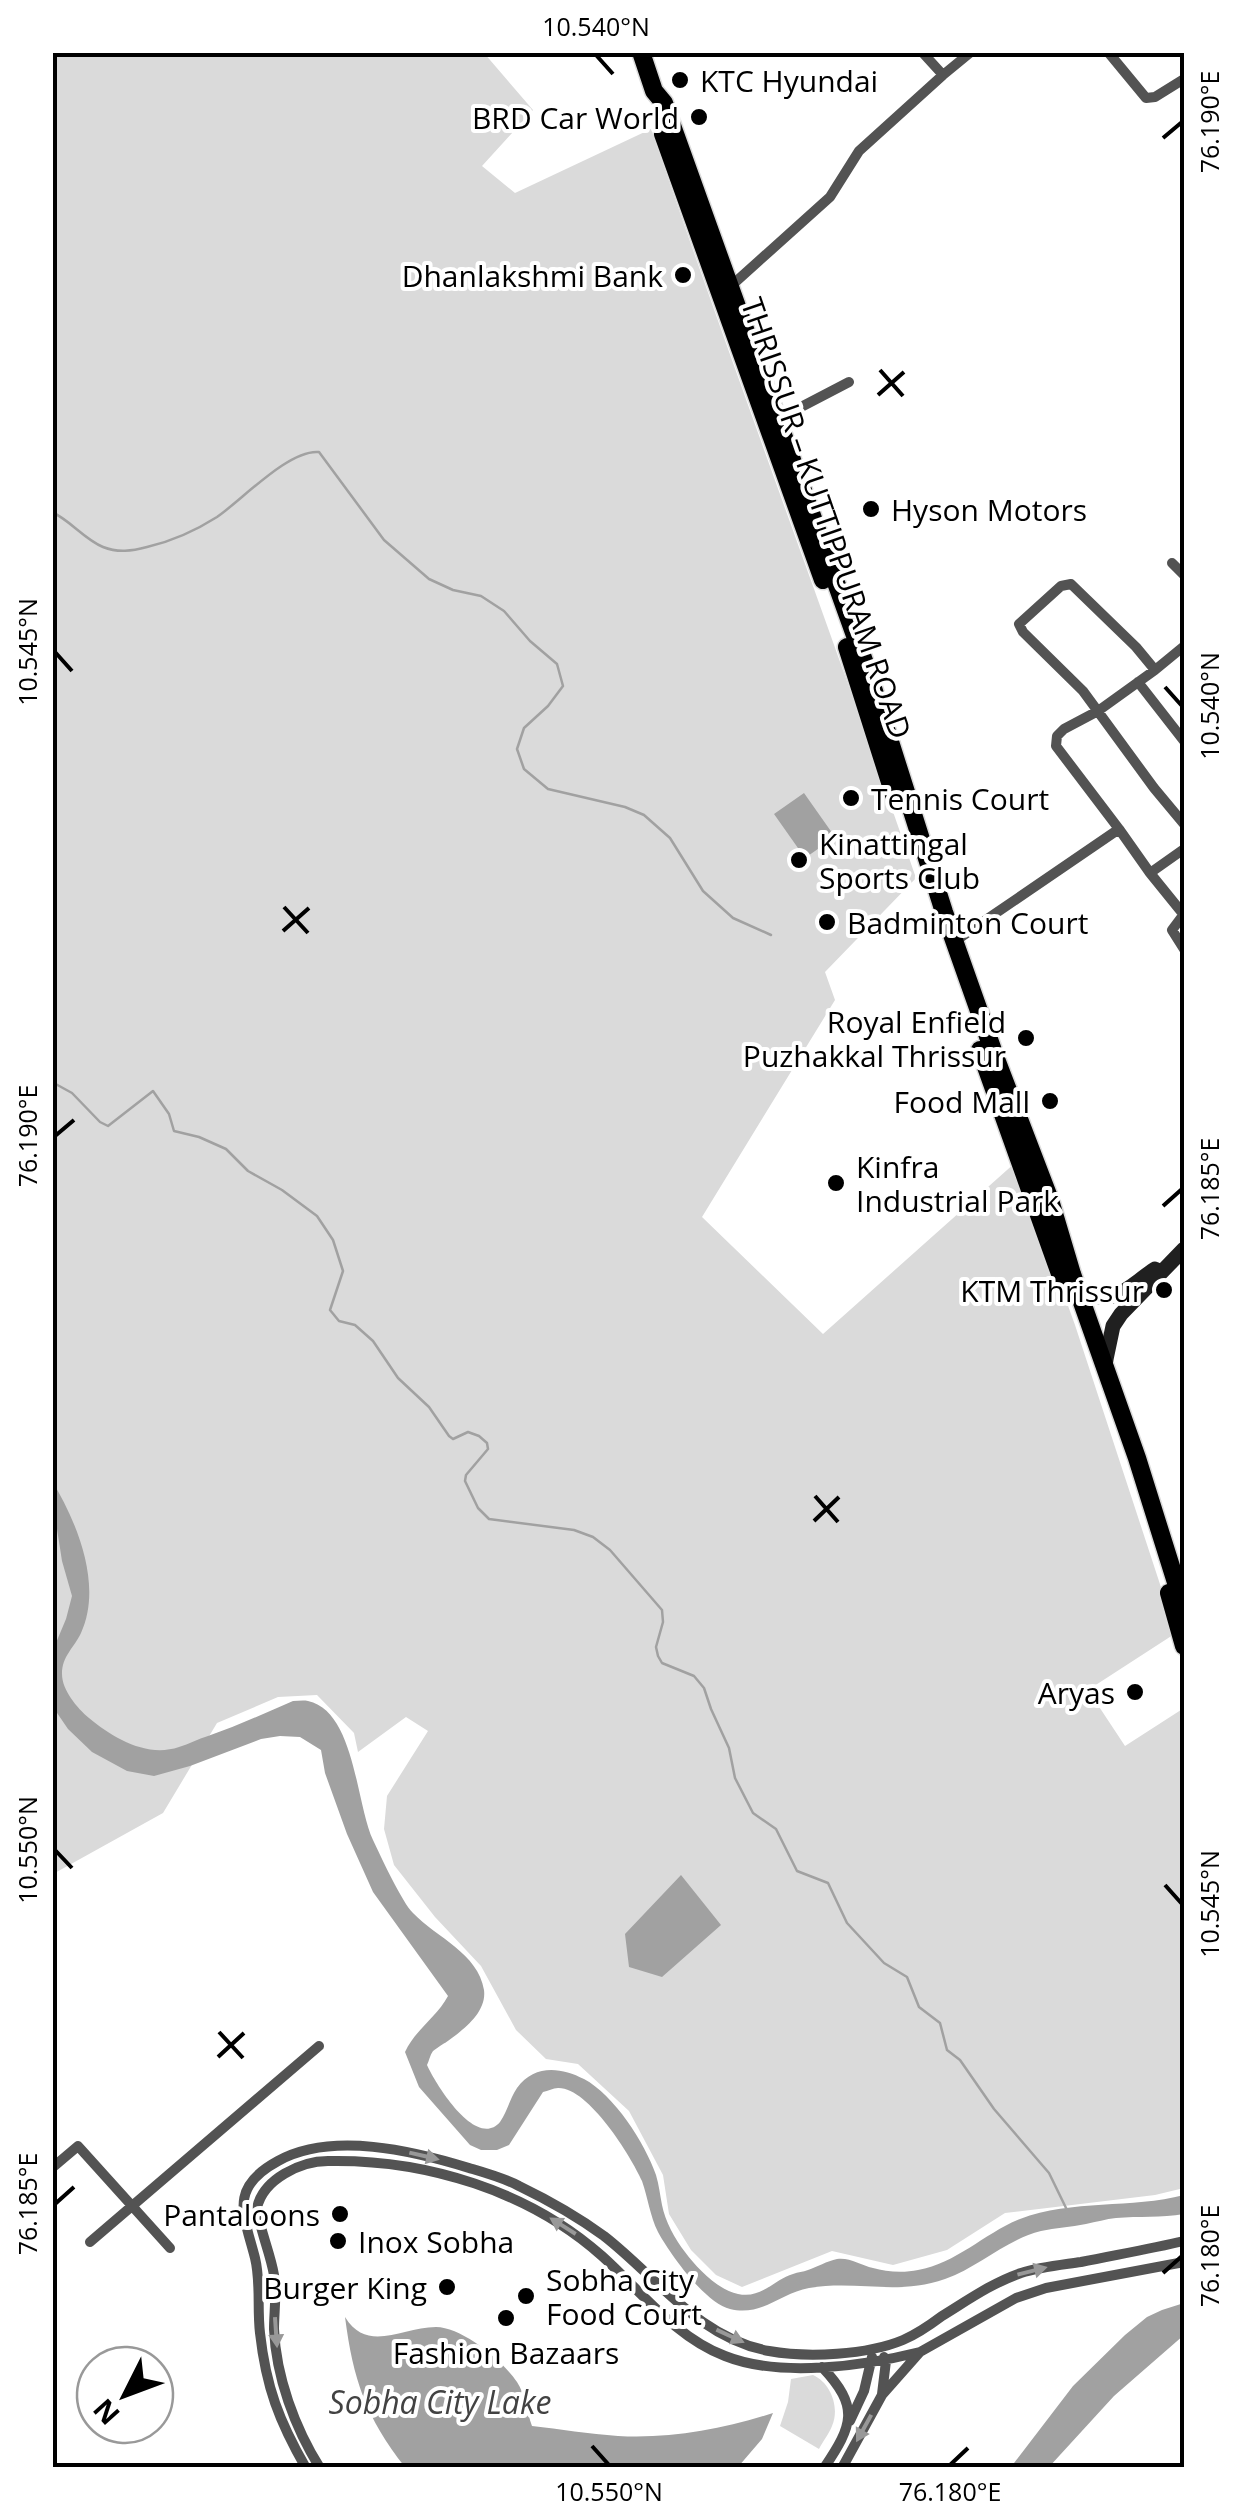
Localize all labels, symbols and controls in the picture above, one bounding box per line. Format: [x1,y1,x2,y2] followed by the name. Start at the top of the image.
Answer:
[542,9,650,43] text: 10.540°N
[700,60,878,101] place label: KTC Hyundai
[669,69,691,91] marker: KTC Hyundai
[1192,71,1226,173] text: 76.190°E
[472,97,679,138] place label: BRD Car World
[688,106,710,128] marker: BRD Car World
[402,255,663,296] place label: Dhanlakshmi Bank
[672,264,694,286] marker: Dhanlakshmi Bank
[732,292,922,744] street label: THRISSUR – KUTTIPPURAM ROAD
[891,489,1087,530] place label: Hyson Motors
[860,498,882,520] marker: Hyson Motors
[10,598,44,706] text: 10.545°N
[1192,652,1226,760] text: 10.540°N
[871,778,1049,819] place label: Tennis Court
[840,787,862,809] marker: Tennis Court
[819,823,980,898] place label: Kinattingal Sports Club
[788,849,810,871] marker: Kinattingal Sports Club
[847,902,1088,943] place label: Badminton Court
[816,911,838,933] marker: Badminton Court
[743,1001,1006,1076] place label: Royal Enfield Puzhakkal Thrissur
[1015,1027,1037,1049] marker: Royal Enfield Puzhakkal Thrissur
[893,1081,1030,1122] place label: Food Mall
[10,1085,44,1187] text: 76.190°E
[1039,1090,1061,1112] marker: Food Mall
[1192,1138,1226,1240] text: 76.185°E
[856,1146,1059,1221] place label: Kinfra Industrial Park
[825,1172,847,1194] marker: Kinfra Industrial Park
[960,1270,1144,1311] place label: KTM Thrissur
[1153,1279,1175,1301] marker: KTM Thrissur
[1038,1672,1115,1713] place label: Aryas
[1124,1681,1146,1703] marker: Aryas
[10,1796,44,1904] text: 10.550°N
[1192,1850,1226,1958] text: 10.545°N
[409,2149,440,2164] one-way arrow
[10,2153,44,2255] text: 76.185°E
[163,2194,320,2235] place label: Pantaloons
[329,2203,351,2225] marker: Pantaloons
[1192,2205,1226,2307] text: 76.180°E
[549,2218,577,2236] one-way arrow
[358,2221,514,2262] place label: Inox Sobha
[327,2230,349,2252] marker: Inox Sobha
[546,2259,702,2334] place label: Sobha City Food Court
[1017,2263,1048,2279] one-way arrow
[263,2267,427,2308] place label: Burger King
[436,2276,458,2298] marker: Burger King
[515,2285,537,2307] marker: Sobha City Food Court
[495,2307,517,2329] marker: Fashion Bazaars
[268,2317,284,2348] one-way arrow
[715,2328,745,2344] one-way arrow
[393,2332,619,2373] place label: Fashion Bazaars
[75,2345,175,2445] north arrow
[329,2380,551,2423] water label: Sobha City Lake
[84,2391,127,2434] text: N
[856,2414,874,2442] one-way arrow
[555,2474,663,2508] text: 10.550°N
[899,2474,1001,2508] text: 76.180°E

